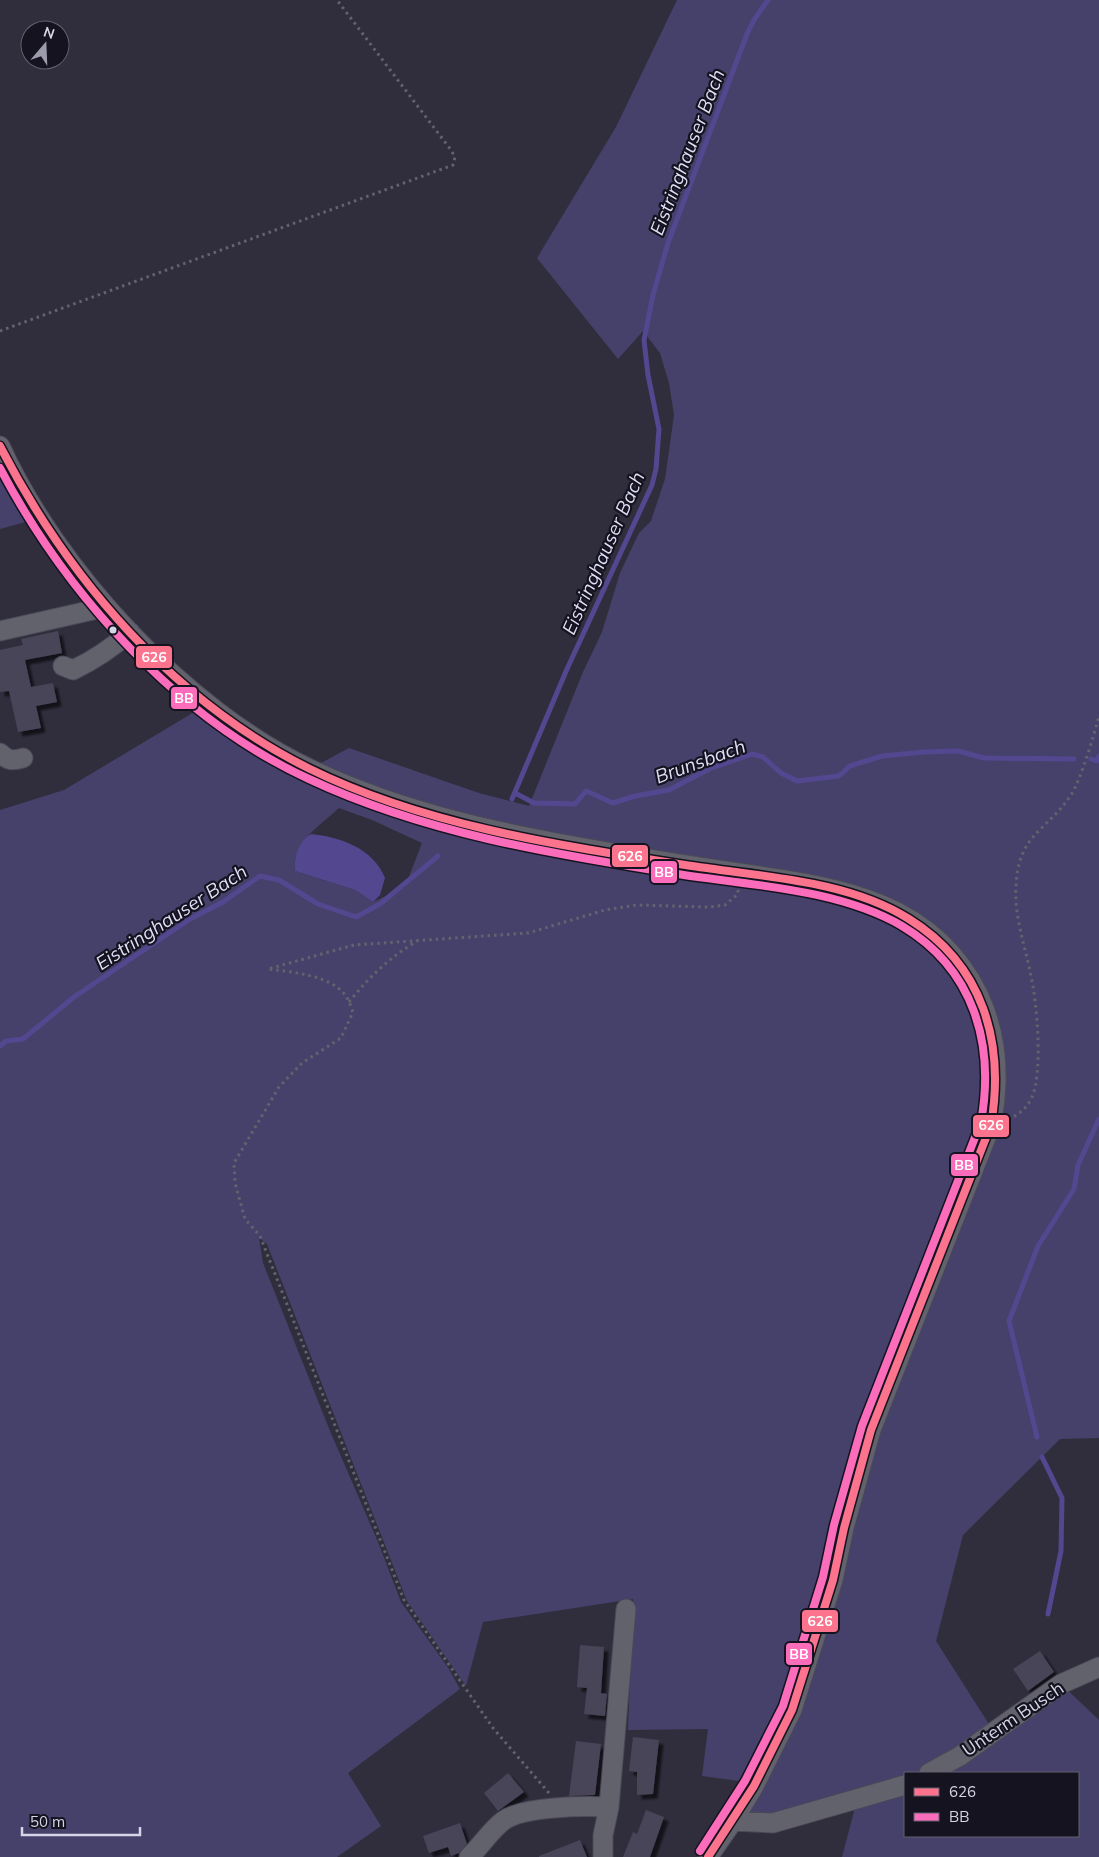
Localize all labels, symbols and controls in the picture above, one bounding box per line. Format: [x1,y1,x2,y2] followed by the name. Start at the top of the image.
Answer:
[20,20,70,70] north arrow
[41,22,57,43] text: N
[644,66,730,238] water label: Eistringhauser Bach
[556,468,650,638] water label: Eistringhauser Bach
[108,625,118,635] unlabelled marker
[135,645,173,669] line badge: 626
[141,648,167,666] text: 626
[170,686,198,710] line badge: BB
[174,689,194,707] text: BB
[651,734,749,788] water label: Brunsbach
[611,844,649,868] line badge: 626
[617,847,643,865] text: 626
[91,859,251,975] water label: Eistringhauser Bach
[650,860,678,884] line badge: BB
[654,863,674,881] text: BB
[972,1114,1010,1138] line badge: 626
[978,1116,1004,1134] text: 626
[950,1153,979,1177] line badge: BB
[954,1156,974,1174] text: BB
[801,1609,839,1633] line badge: 626
[807,1612,833,1630] text: 626
[785,1642,813,1666] line badge: BB
[789,1645,809,1663] text: BB
[957,1676,1068,1761] street label: Unterm Busch
[904,1772,1079,1837] legend
[949,1782,976,1801] text: 626
[22,1804,140,1836] scale bar
[949,1807,969,1826] text: BB
[30,1812,65,1831] text: 50 m

